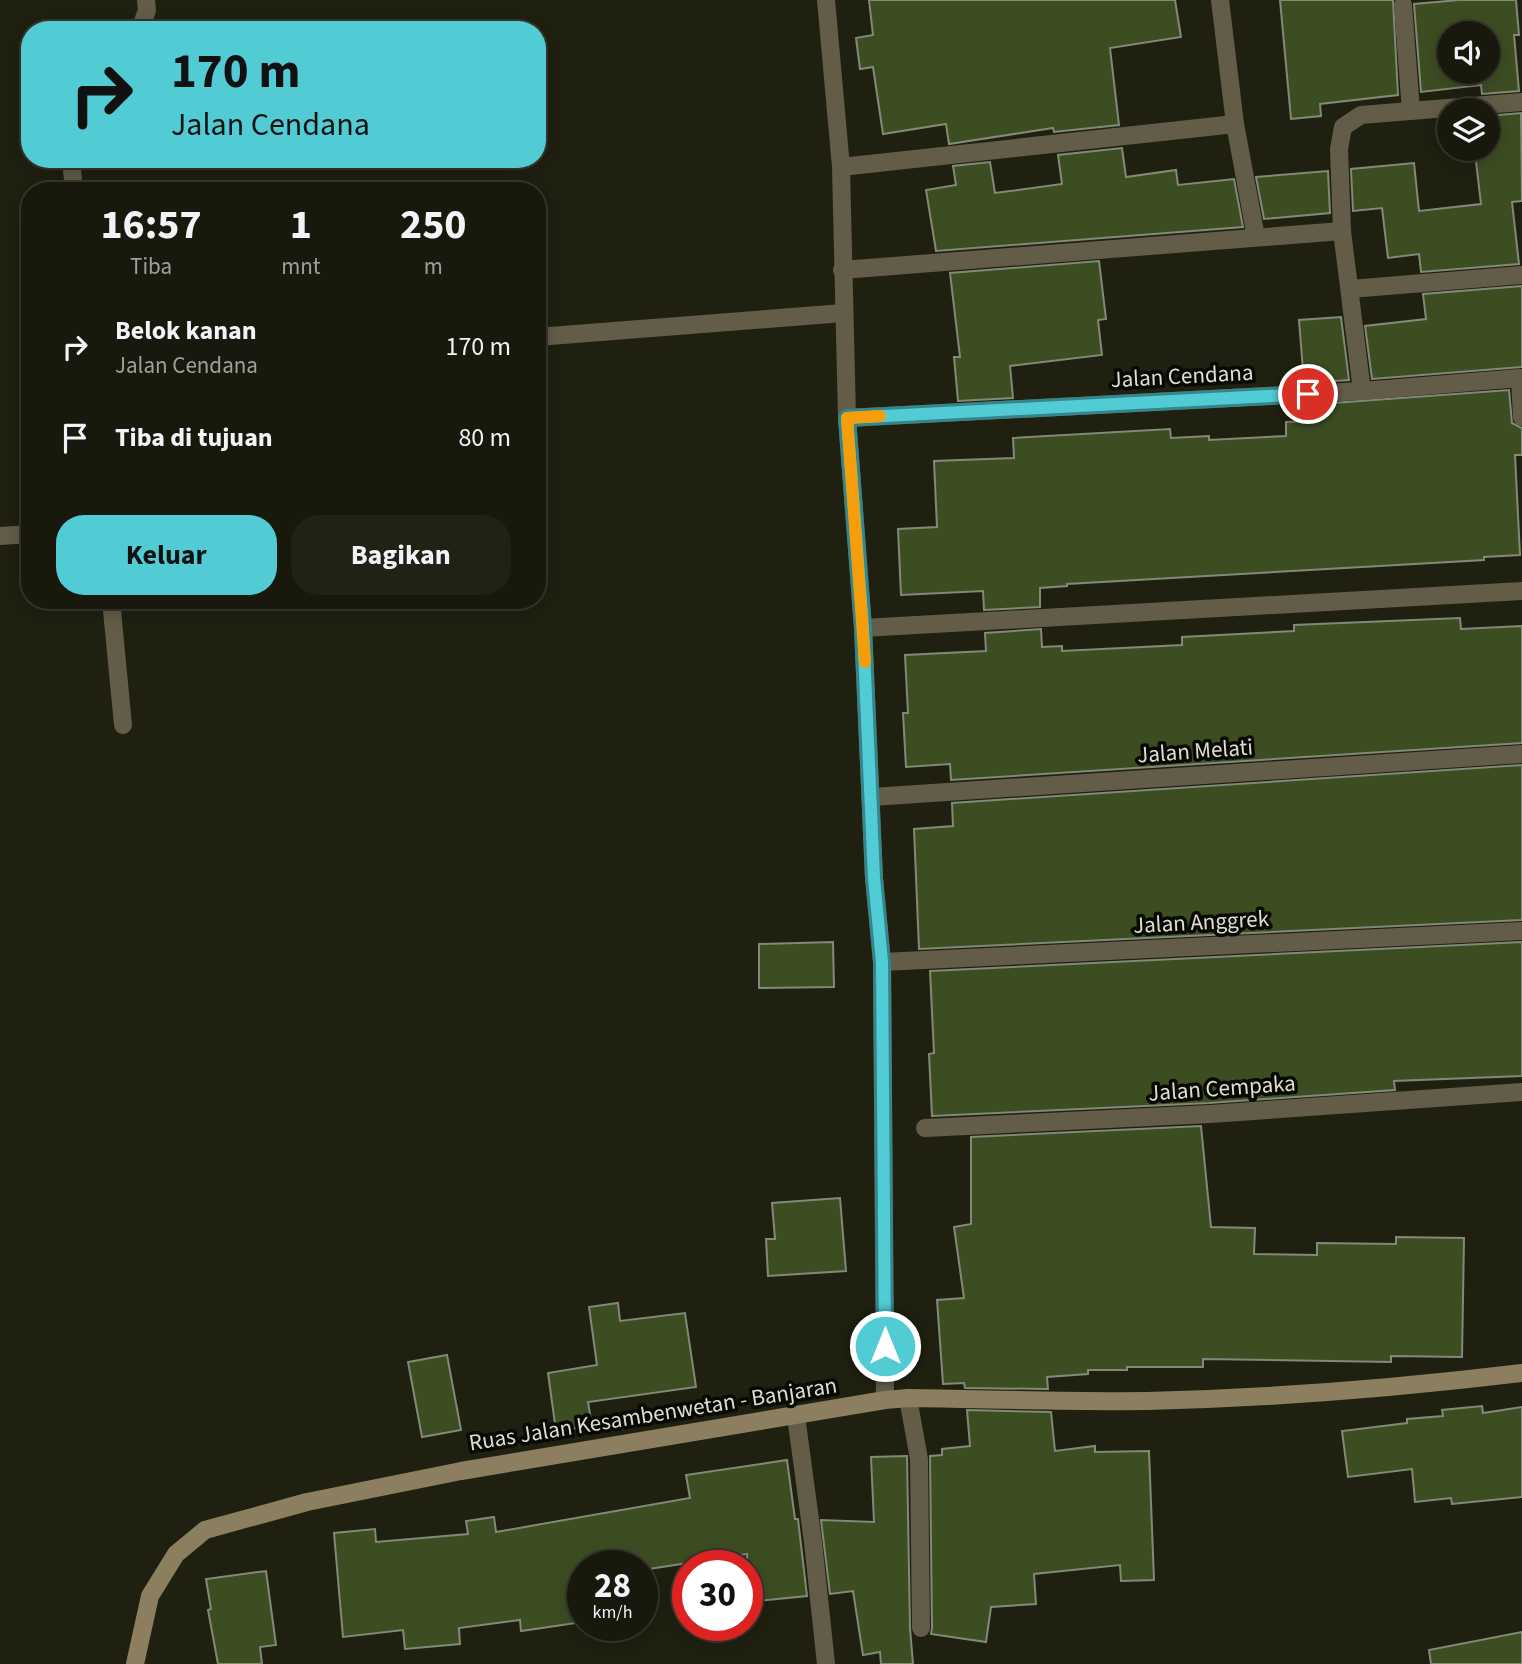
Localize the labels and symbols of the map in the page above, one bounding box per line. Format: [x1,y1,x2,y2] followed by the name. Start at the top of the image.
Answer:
[1110,356,1254,396] street label: Jalan Cendana
[1278,364,1338,424] pin
[1136,730,1254,772] street label: Jalan Melati
[1132,902,1270,942] street label: Jalan Anggrek
[1147,1066,1297,1110] street label: Jalan Cempaka
[848,1309,922,1383] position arrow
[467,1369,839,1459] street label: Ruas Jalan Kesambenwetan - Banjaran
[672,1550,763,1641] speed limit sign: 30

